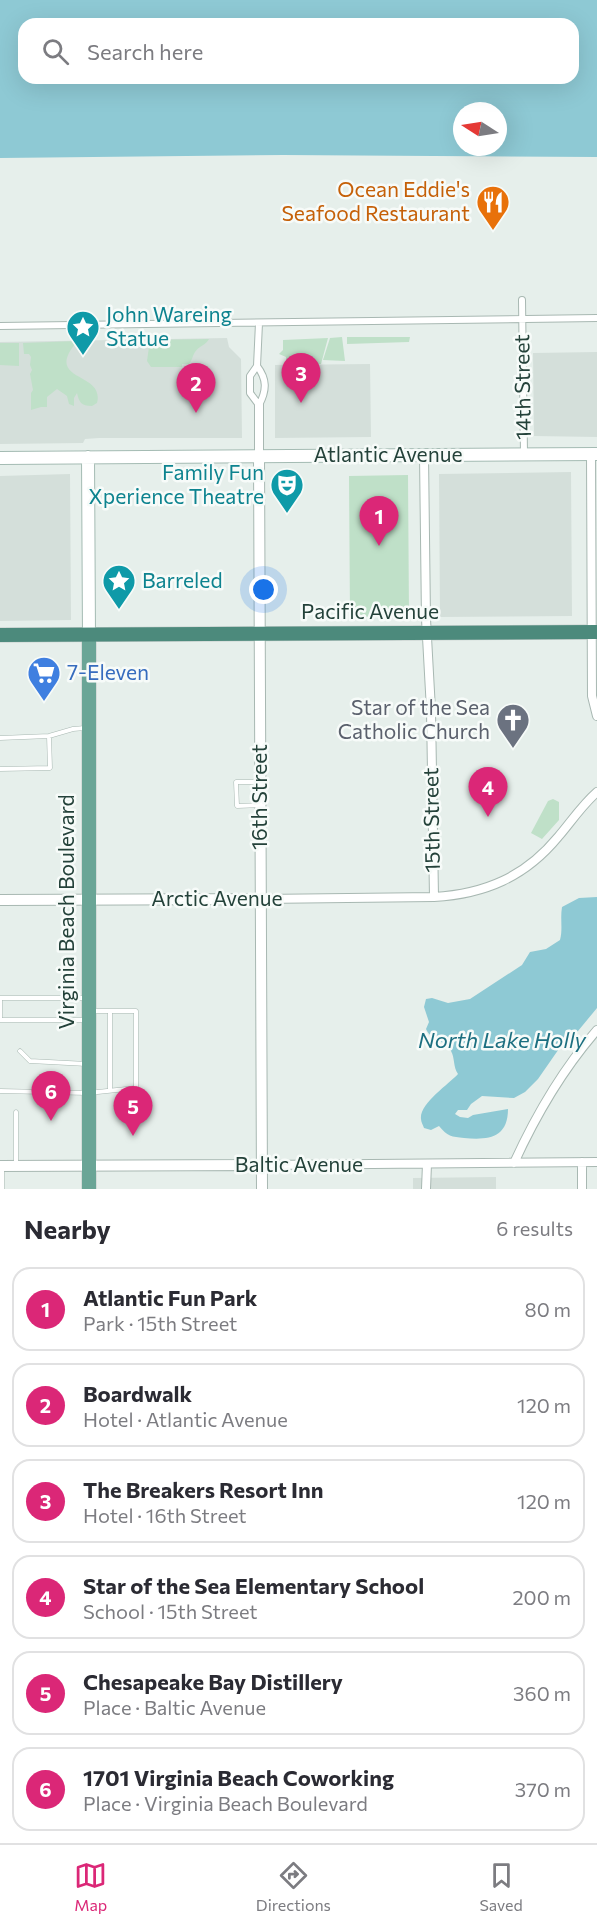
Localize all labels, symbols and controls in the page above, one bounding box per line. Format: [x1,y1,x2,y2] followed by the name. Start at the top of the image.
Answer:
[18,18,579,84] search box
[39,35,72,68] icon: search
[87,38,203,65] text: Search here
[453,102,507,156] north arrow
[282,176,470,225] place label: Ocean Eddie's Seafood Restaurant
[475,184,511,231] restaurant icon: Ocean Eddie's Seafood Restaurant
[106,301,232,350] place label: John Wareing Statue
[65,309,101,356] place icon: John Wareing Statue
[508,334,535,440] street label: 14th Street
[282,354,320,403] pin: 3
[176,364,216,413] pin: 2
[313,441,463,466] street label: Atlantic Avenue
[89,459,264,508] place label: Family Fun Xperience Theatre
[269,467,305,514] theatre icon: Family Fun Xperience Theatre
[360,496,398,546] pin: 1
[101,563,137,610] place icon: Barreled
[142,567,223,592] place label: Barreled
[249,575,278,604] your location
[301,598,439,623] street label: Pacific Avenue
[26,655,62,702] supermarket icon: 7-Eleven
[67,659,149,684] place label: 7-Eleven
[338,694,490,743] place label: Star of the Sea Catholic Church
[495,702,531,749] church icon: Star of the Sea Catholic Church
[246,744,271,850] street label: 16th Street
[417,767,444,873] street label: 15th Street
[468,768,508,817] pin: 4
[53,794,78,1030] street label: Virginia Beach Boulevard
[151,885,283,910] street label: Arctic Avenue
[418,1026,587,1053] water label: North Lake Holly
[32,1072,70,1121] pin: 6
[114,1086,152,1136] pin: 5
[235,1151,363,1176] street label: Baltic Avenue
[24,1213,111,1244] text: Nearby
[496,1216,573,1240] text: 6 results
[83,1284,257,1311] text: Atlantic Fun Park
[41,1297,50,1321] text: 1
[525,1297,571,1321] text: 80 m
[83,1311,237,1335] text: Park · 15th Street
[83,1380,192,1407] text: Boardwalk
[40,1393,51,1417] text: 2
[517,1393,571,1417] text: 120 m
[83,1407,288,1431] text: Hotel · Atlantic Avenue
[83,1476,323,1503] text: The Breakers Resort Inn
[40,1489,51,1513] text: 3
[517,1489,571,1513] text: 120 m
[83,1503,247,1527] text: Hotel · 16th Street
[83,1572,424,1599] text: Star of the Sea Elementary School
[39,1585,52,1609] text: 4
[513,1585,571,1609] text: 200 m
[83,1599,258,1623] text: School · 15th Street
[83,1668,343,1695] text: Chesapeake Bay Distillery
[40,1681,51,1705] text: 5
[513,1681,571,1705] text: 360 m
[83,1695,266,1719] text: Place · Baltic Avenue
[83,1764,394,1791] text: 1701 Virginia Beach Coworking
[39,1777,52,1801] text: 6
[515,1777,571,1801] text: 370 m
[83,1791,368,1815] text: Place · Virginia Beach Boulevard
[74,1859,107,1914] tab: Map
[256,1859,331,1914] tab: Directions
[479,1859,523,1914] tab: Saved

